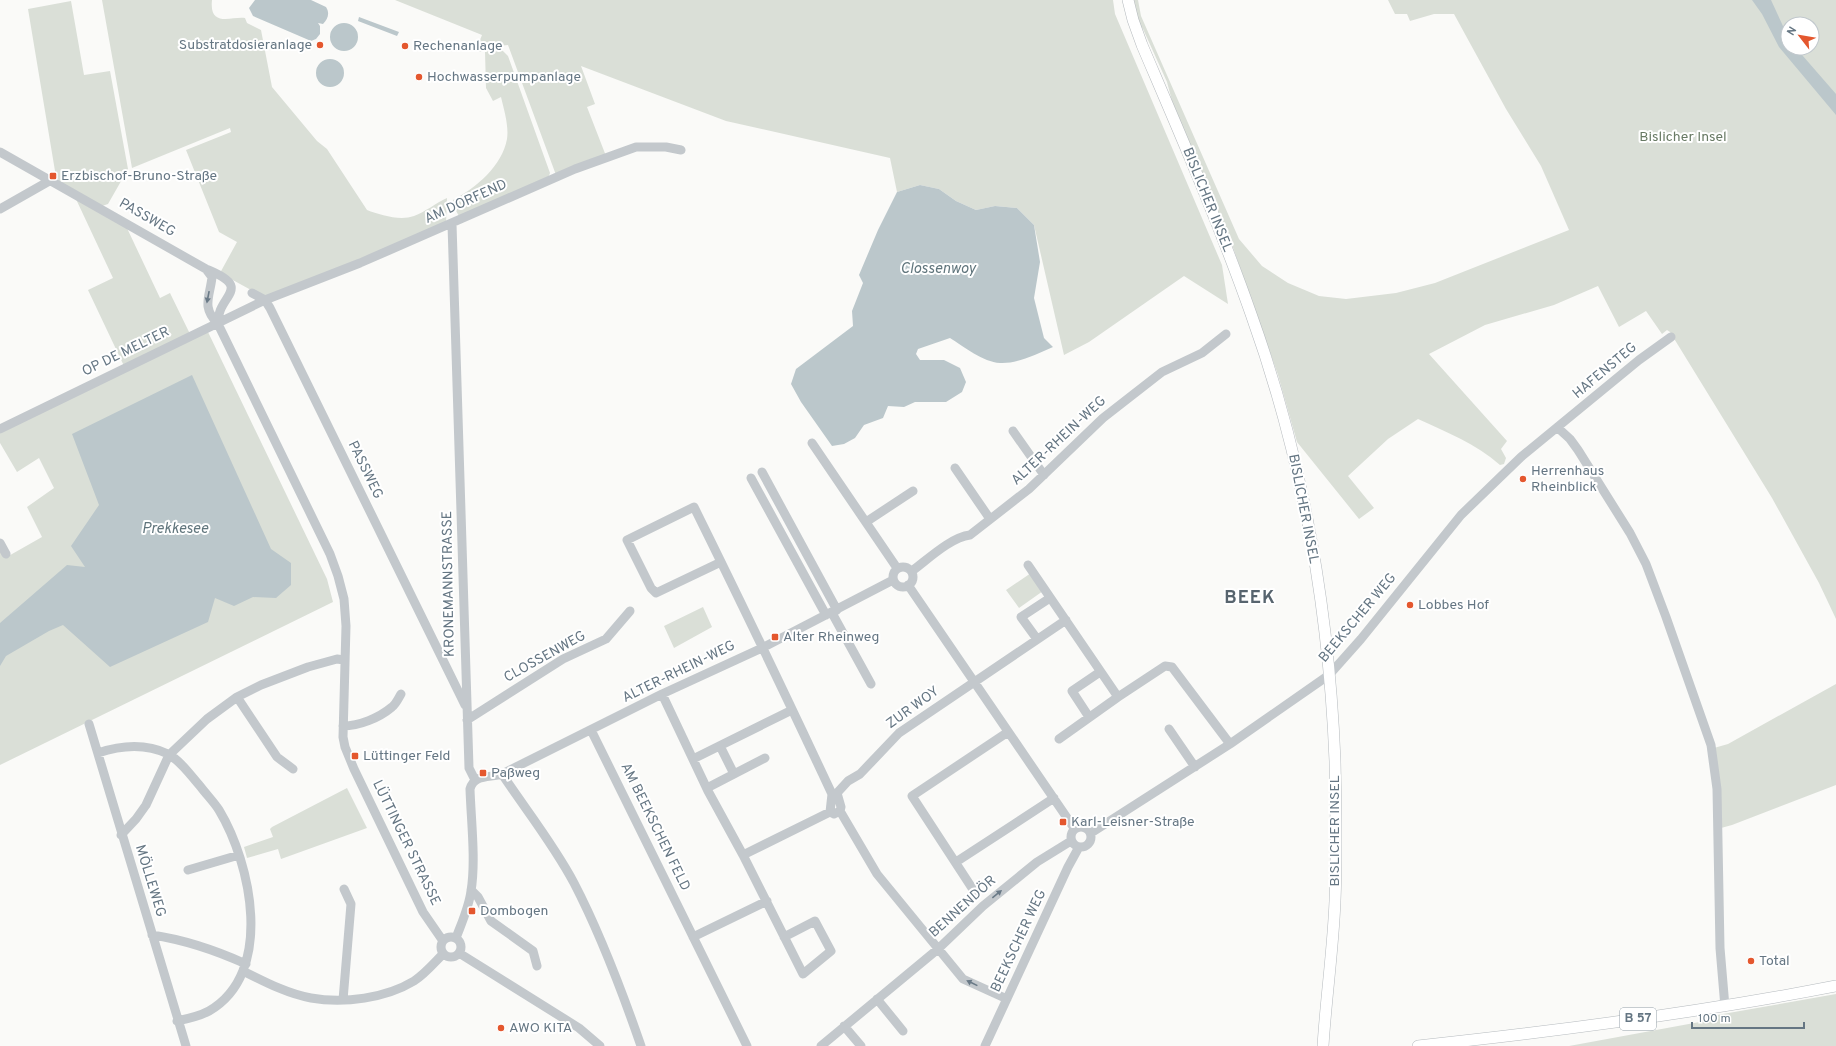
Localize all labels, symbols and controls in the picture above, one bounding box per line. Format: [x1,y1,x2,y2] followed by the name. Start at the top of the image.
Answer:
[1780,16,1820,56] north arrow
[1784,24,1800,38] text: N
[179,37,312,54] place label: Substratdosieranlage
[413,38,502,55] place label: Rechenanlage
[315,40,325,50] marker: Substratdosieranlage
[400,41,410,51] marker: Rechenanlage
[427,69,581,86] place label: Hochwasserpumpanlage
[414,72,424,82] marker: Hochwasserpumpanlage
[1639,129,1727,146] park label: Bislicher Insel
[1178,145,1236,255] street label: BISLICHER INSEL
[61,168,217,185] place label: Erzbischof-Bruno-Straße
[48,171,58,181] marker: Erzbischof-Bruno-Straße
[422,176,510,228] street label: AM DORFEND
[116,195,178,241] street label: PASSWEG
[900,260,977,279] water label: Clossenwoy
[205,291,211,303] one-way arrow
[79,323,173,381] street label: OP DE MELTER
[1569,339,1641,403] street label: HAFENSTEG
[1008,393,1110,489] street label: ALTER-RHEIN-WEG
[344,438,386,502] street label: PASSWEG
[1284,453,1322,565] street label: BISLICHER INSEL
[1531,463,1604,496] place label: Herrenhaus Rheinblick
[1518,474,1528,484] marker: Herrenhaus Rheinblick
[439,511,459,657] street label: KRONEMANNSTRASSE
[142,520,209,539] water label: Prekkesee
[1316,570,1400,666] street label: BEEKSCHER WEG
[1224,587,1276,610] district label: BEEK
[1418,597,1489,614] place label: Lobbes Hof
[1405,600,1415,610] marker: Lobbes Hof
[501,627,589,687] street label: CLOSSENWEG
[783,629,880,646] place label: Alter Rheinweg
[770,632,780,642] marker: Alter Rheinweg
[620,637,738,707] street label: ALTER-RHEIN-WEG
[883,683,943,733] street label: ZUR WOY
[363,748,451,765] place label: Lüttinger Feld
[350,751,360,761] marker: Lüttinger Feld
[617,760,693,894] street label: AM BEEKSCHEN FELD
[491,765,540,782] place label: Paßweg
[478,768,488,778] marker: Paßweg
[1327,775,1344,887] street label: BISLICHER INSEL
[368,777,445,909] street label: LÜTTINGER STRASSE
[1071,814,1195,831] place label: Karl-Leisner-Straße
[1058,817,1068,827] marker: Karl-Leisner-Straße
[131,843,170,919] street label: MÖLLEWEG
[925,872,1000,942] street label: BENNENDÖR
[988,887,1050,995] street label: BEEKSCHER WEG
[992,889,1003,898] one-way arrow
[480,903,549,920] place label: Dombogen
[467,906,477,916] marker: Dombogen
[1759,953,1790,970] place label: Total
[1746,956,1756,966] marker: Total
[966,980,978,986] one-way arrow
[1692,1004,1804,1030] scale bar
[1620,1008,1656,1030] road number: B 57
[1698,1011,1731,1027] text: 100 m
[509,1020,572,1037] place label: AWO KITA
[496,1023,506,1033] marker: AWO KITA

